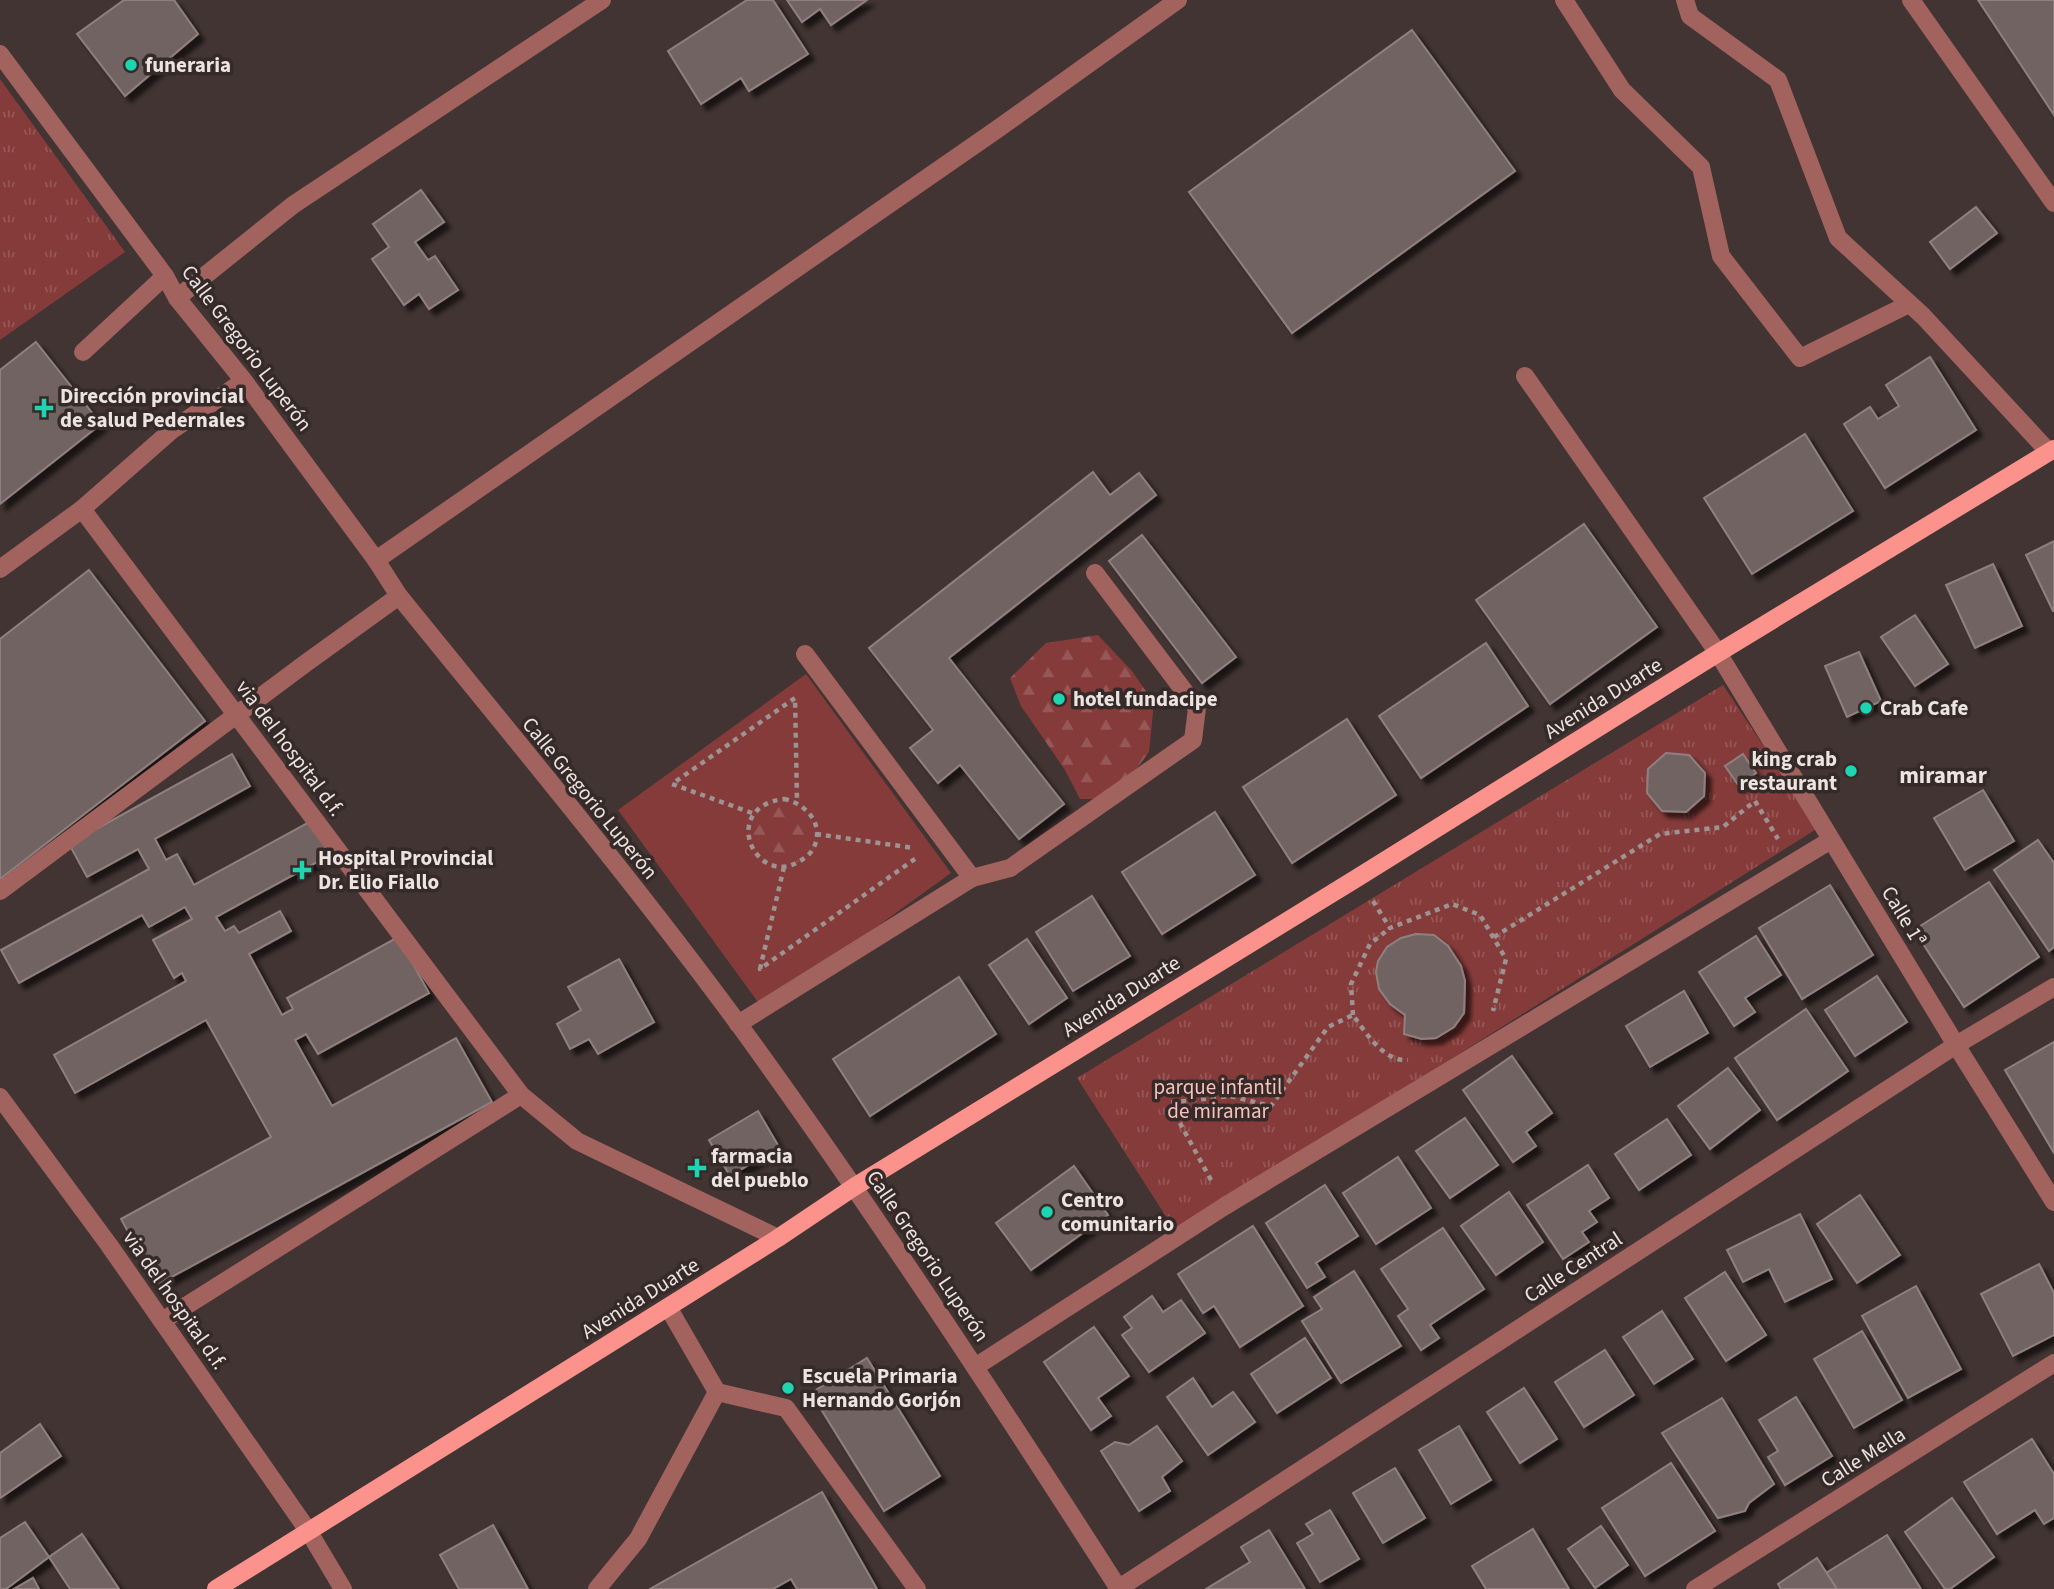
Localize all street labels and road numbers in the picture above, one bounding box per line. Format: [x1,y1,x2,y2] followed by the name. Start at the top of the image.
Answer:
[174,259,320,437] street label: Calle Gregorio Luperón
[1538,650,1668,746] street label: Avenida Duarte
[229,674,351,822] street label: via del hospital d.f.
[515,710,665,886] street label: Calle Gregorio Luperón
[1874,880,1934,952] street label: Calle 1ª
[1056,948,1186,1044] street label: Avenida Duarte
[859,1164,997,1348] street label: Calle Gregorio Luperón
[116,1224,234,1376] street label: via del hospital d.f.
[1518,1224,1628,1310] street label: Calle Central
[575,1250,705,1346] street label: Avenida Duarte
[1815,1419,1911,1495] street label: Calle Mella

